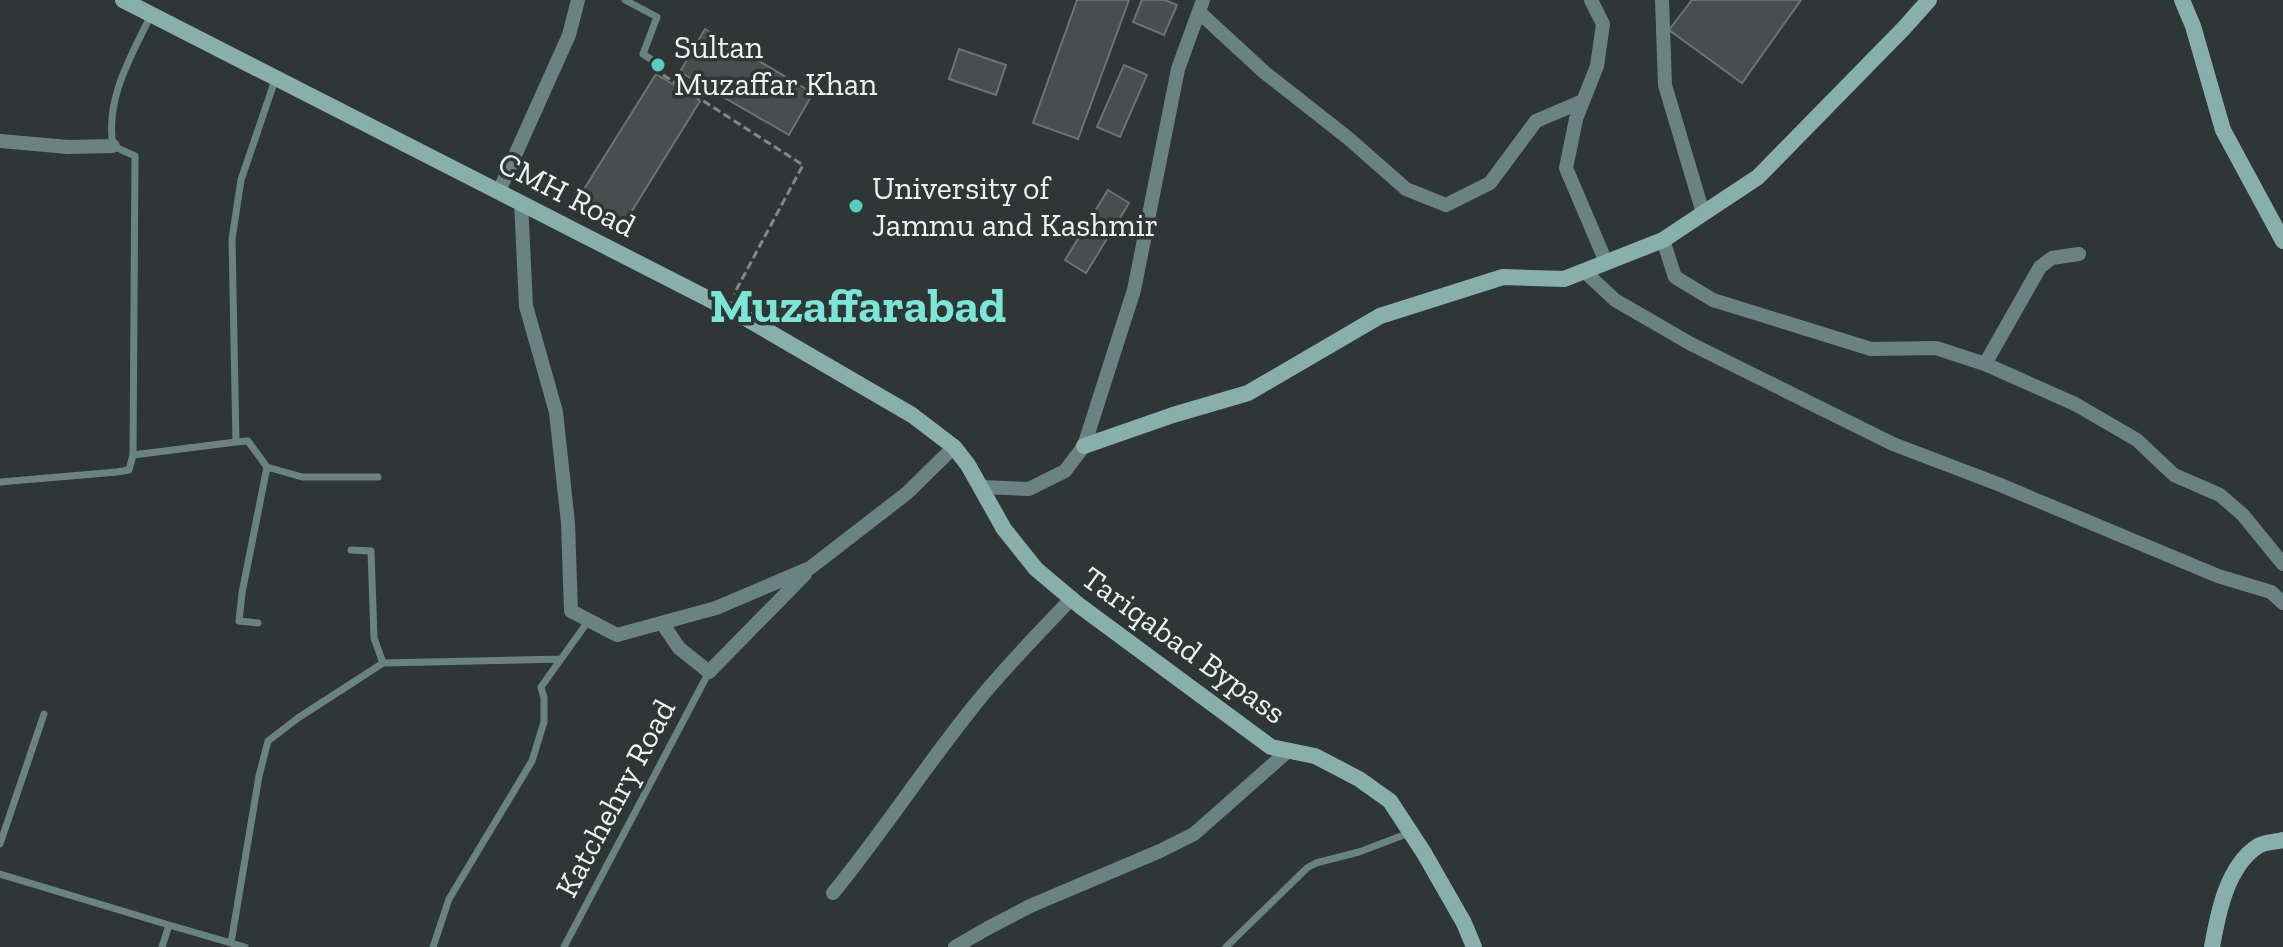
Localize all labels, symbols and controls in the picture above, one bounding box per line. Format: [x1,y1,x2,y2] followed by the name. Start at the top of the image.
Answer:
[674,28,878,103] place label: Sultan Muzaffar Khan
[649,56,667,74] marker: Sultan Muzaffar Khan
[492,143,642,245] street label: CMH Road
[872,169,1158,244] place label: University of Jammu and Kashmir
[847,197,865,215] marker: University of Jammu and Kashmir
[710,277,1006,334] district label: Muzaffarabad
[1074,558,1294,732] street label: Tariqabad Bypass
[547,692,683,903] street label: Katchehry Road

